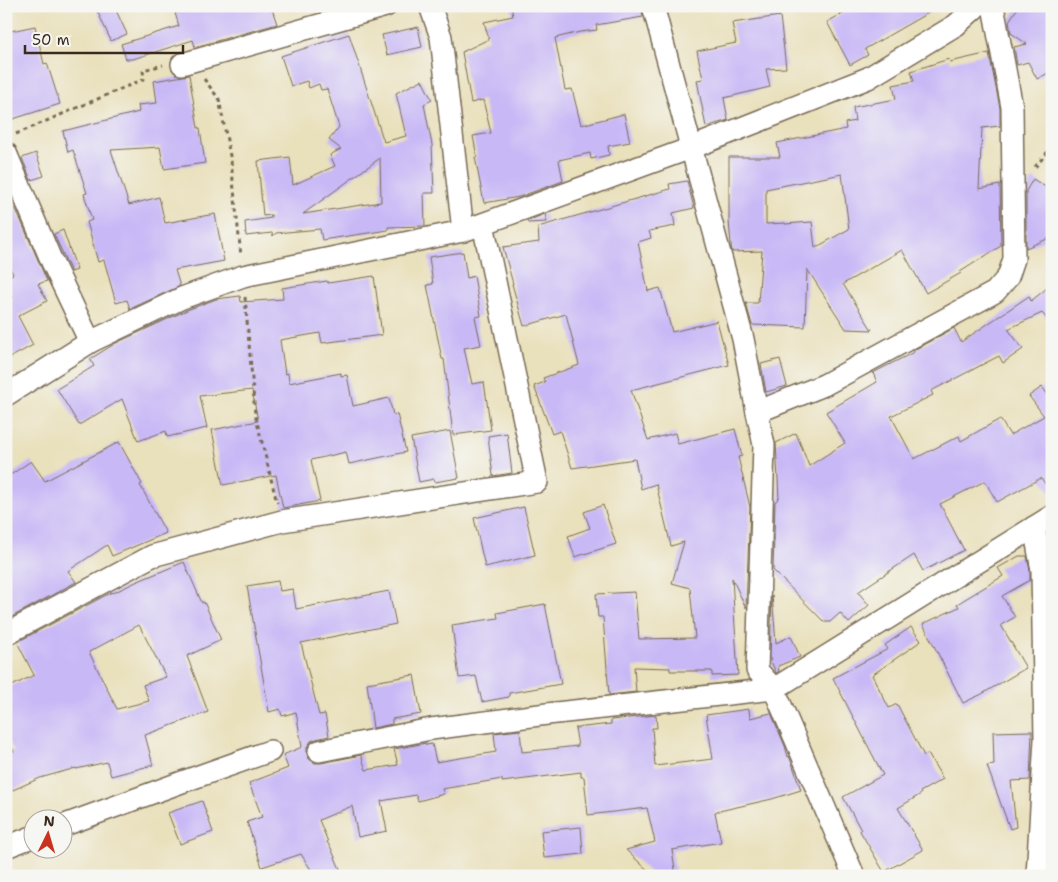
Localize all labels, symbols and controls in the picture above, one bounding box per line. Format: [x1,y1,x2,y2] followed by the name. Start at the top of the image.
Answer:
[25,22,182,54] scale bar
[32,30,70,50] text: 50 m
[22,810,72,860] north arrow
[43,812,55,830] text: N

